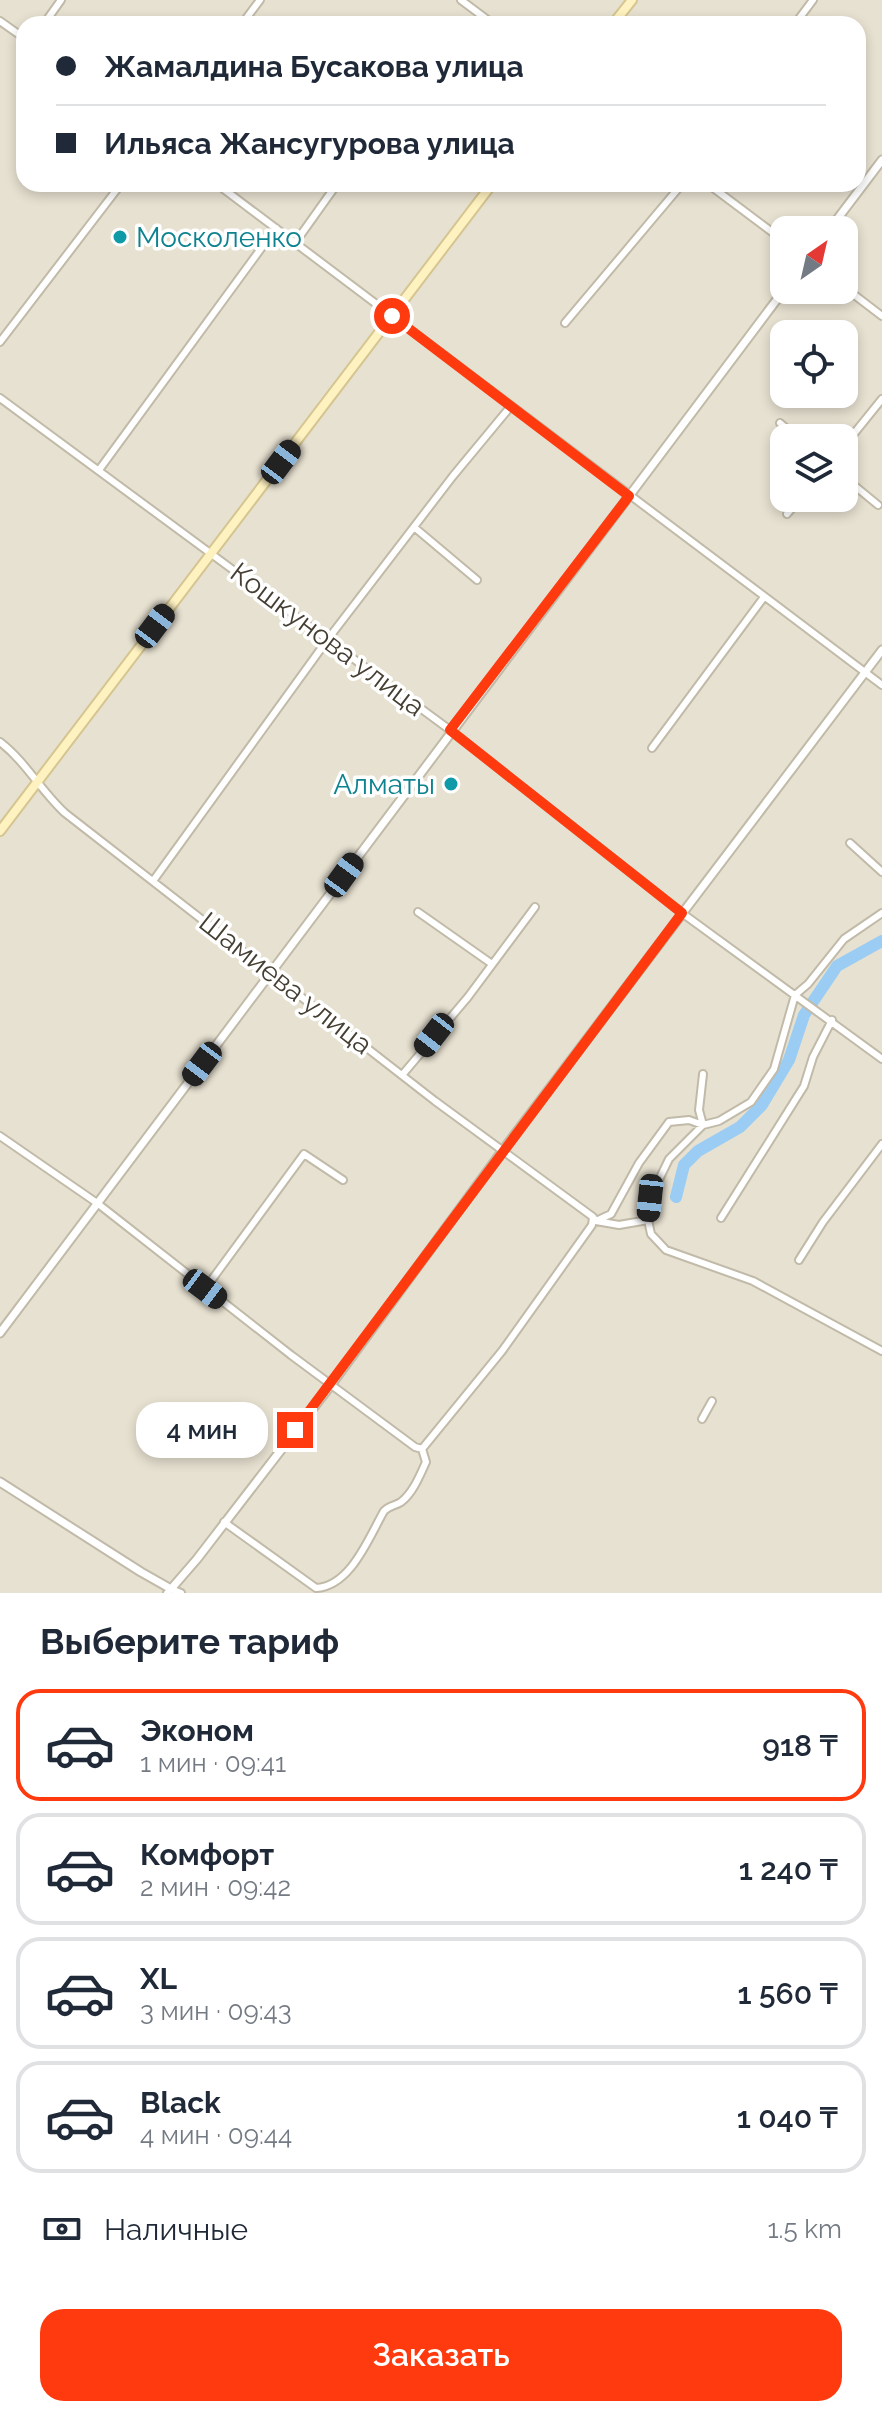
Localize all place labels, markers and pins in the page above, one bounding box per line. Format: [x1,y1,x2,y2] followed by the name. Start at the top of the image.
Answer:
[136,221,302,254] place label: Москоленко
[111,228,129,246] marker: Москоленко
[333,768,435,801] place label: Алматы
[442,775,460,793] marker: Алматы

